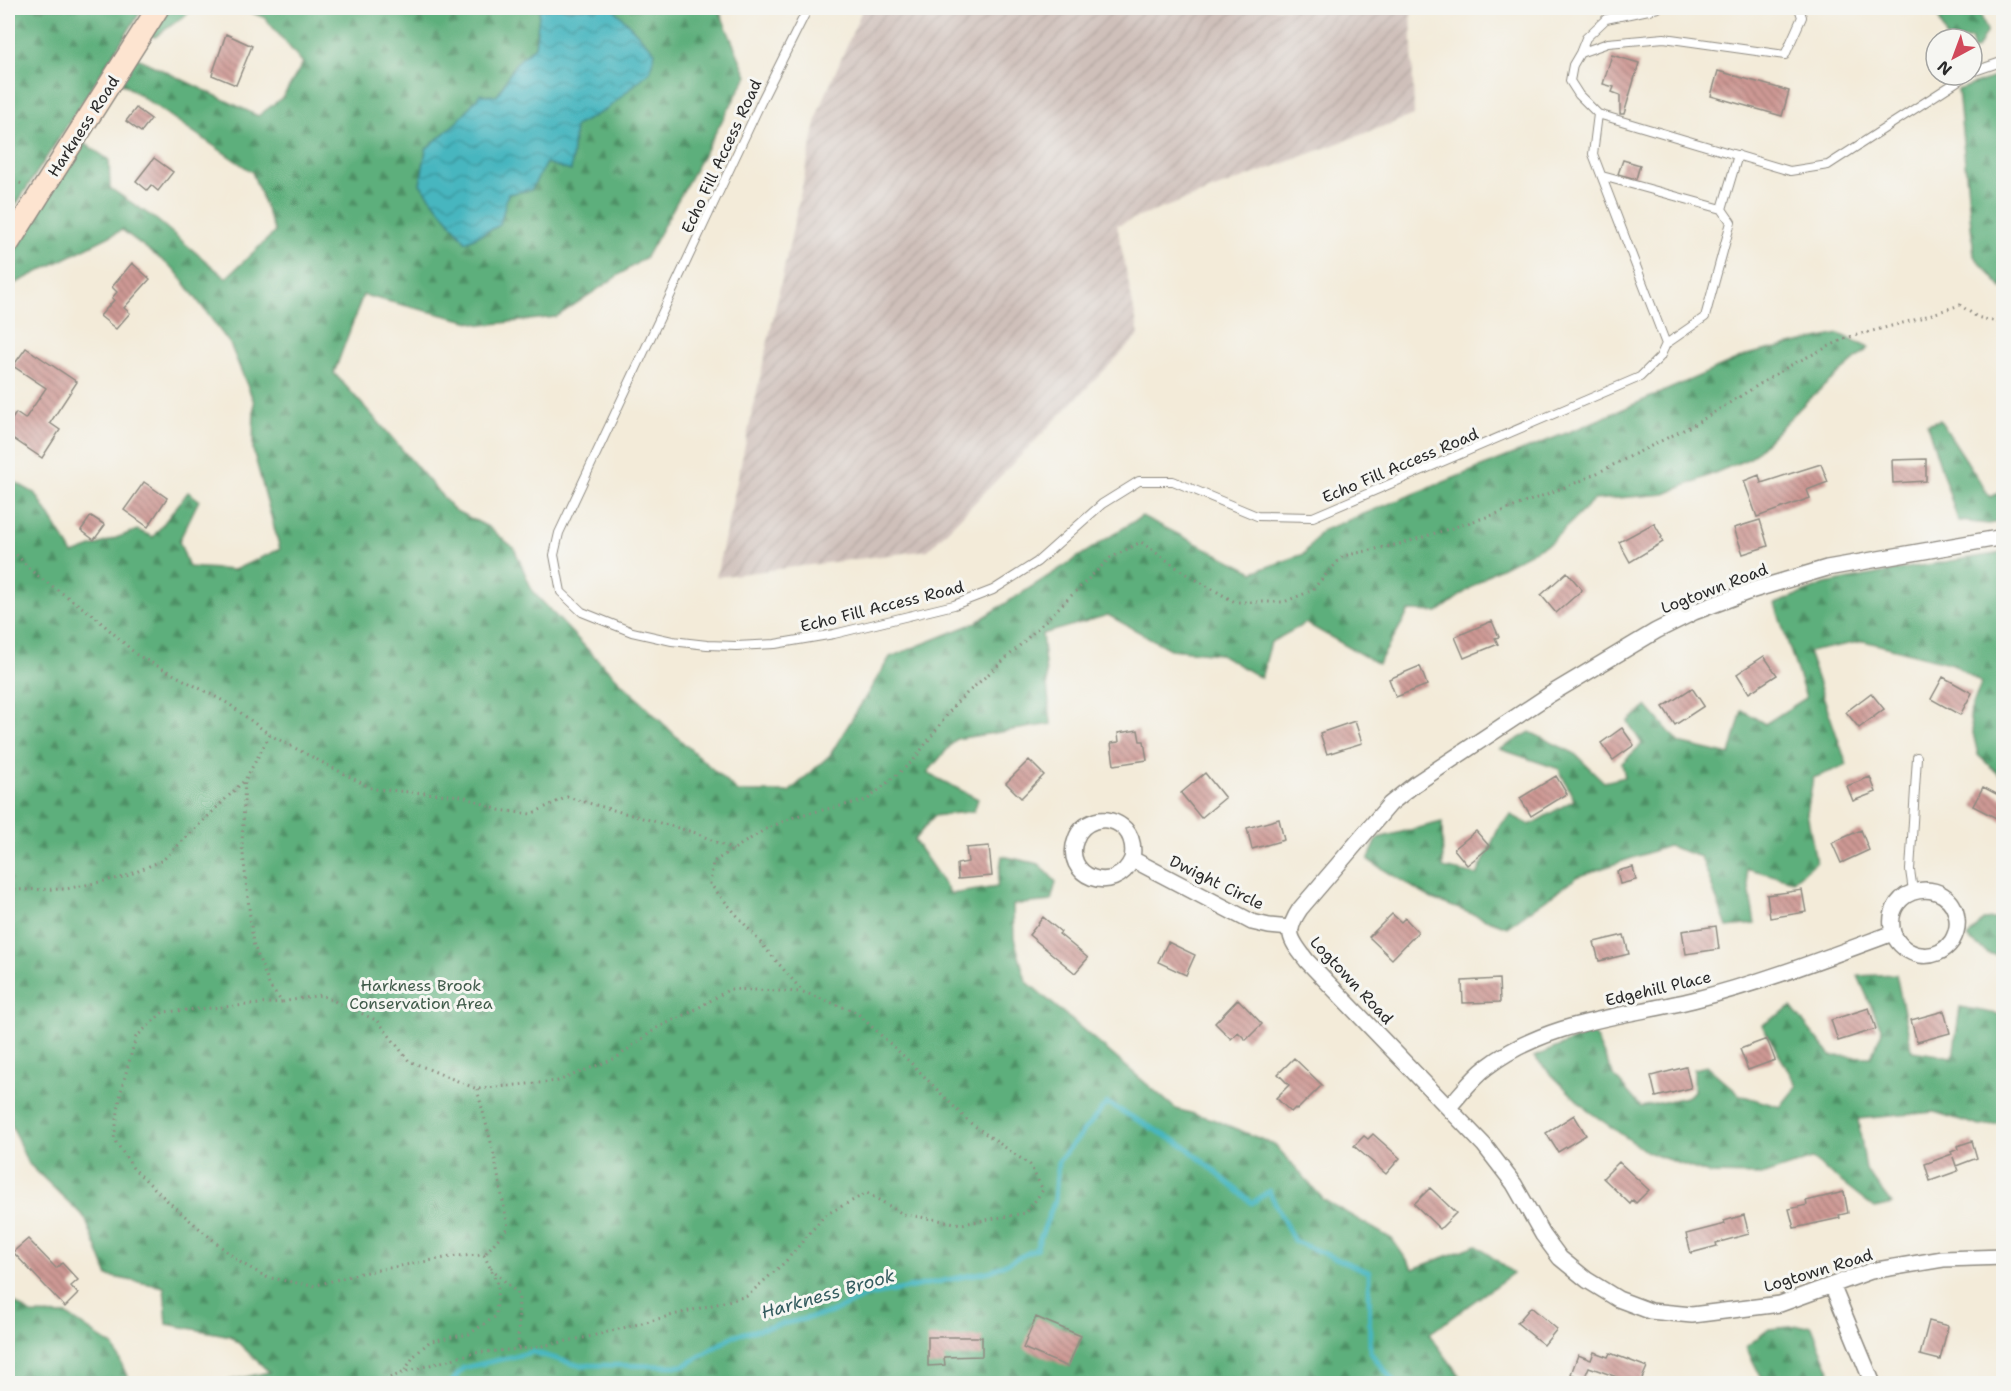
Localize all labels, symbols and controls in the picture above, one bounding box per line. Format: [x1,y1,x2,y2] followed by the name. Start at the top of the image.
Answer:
[1924,27,1984,87] north arrow
[1933,56,1956,80] text: N
[43,72,124,181] street label: Harkness Road
[677,76,766,237] street label: Echo Fill Access Road
[1319,423,1481,508] street label: Echo Fill Access Road
[1658,558,1771,619] street label: Logtown Road
[798,576,966,637] street label: Echo Fill Access Road
[1166,850,1268,914] street label: Dwight Circle
[1305,932,1398,1029] street label: Logtown Road
[1603,966,1713,1011] street label: Edgehill Place
[349,975,493,1014] park label: Harkness Brook Conservation Area
[1761,1244,1875,1297] street label: Logtown Road
[758,1263,898,1325] water label: Harkness Brook

